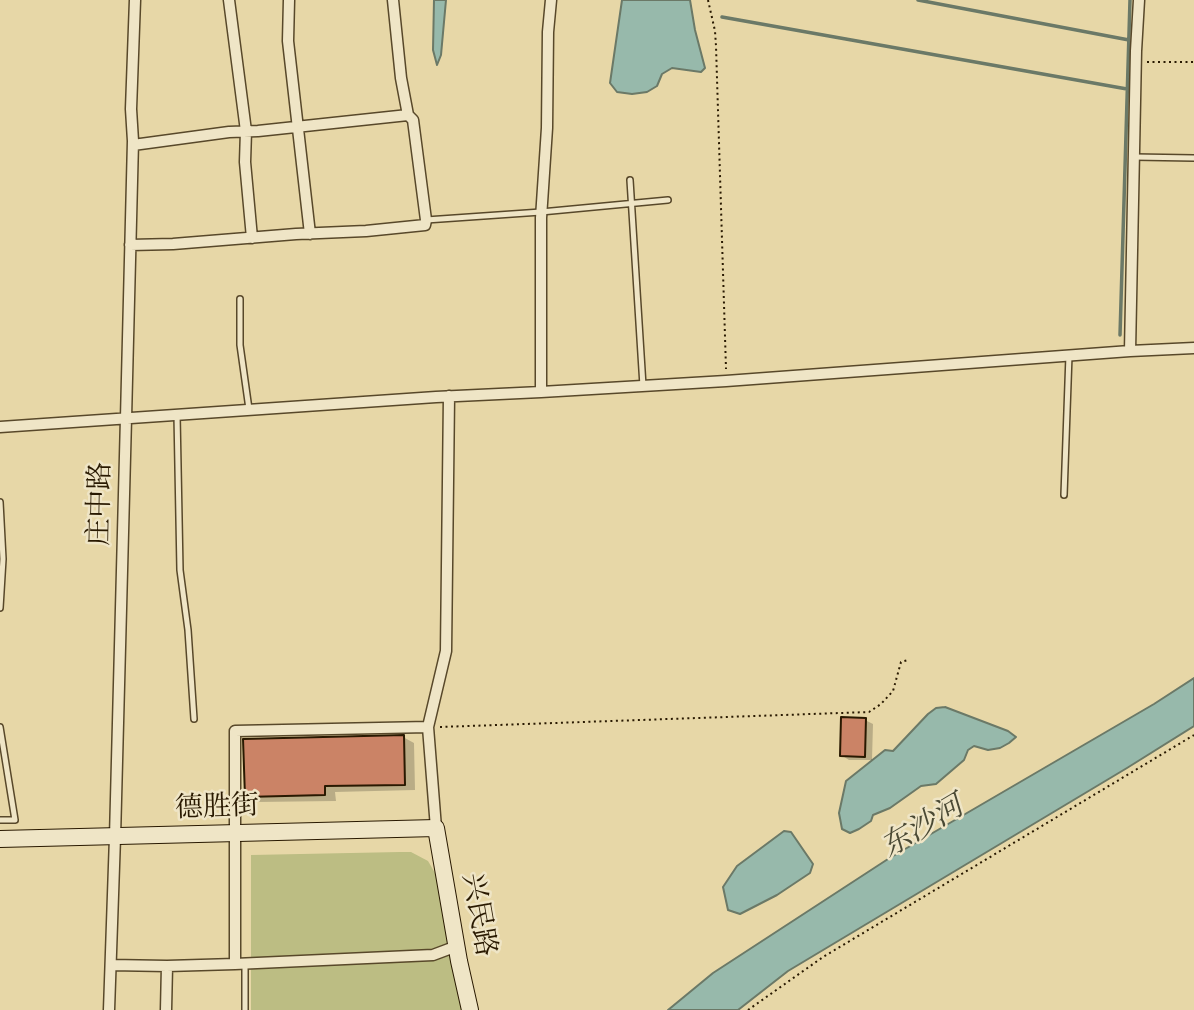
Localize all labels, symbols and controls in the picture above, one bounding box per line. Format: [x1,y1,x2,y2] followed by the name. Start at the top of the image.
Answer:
[83,462,119,546] street label: 庄中路
[875,789,971,867] water label: 东沙河
[174,790,260,826] street label: 德胜街
[454,871,502,959] street label: 兴民路

